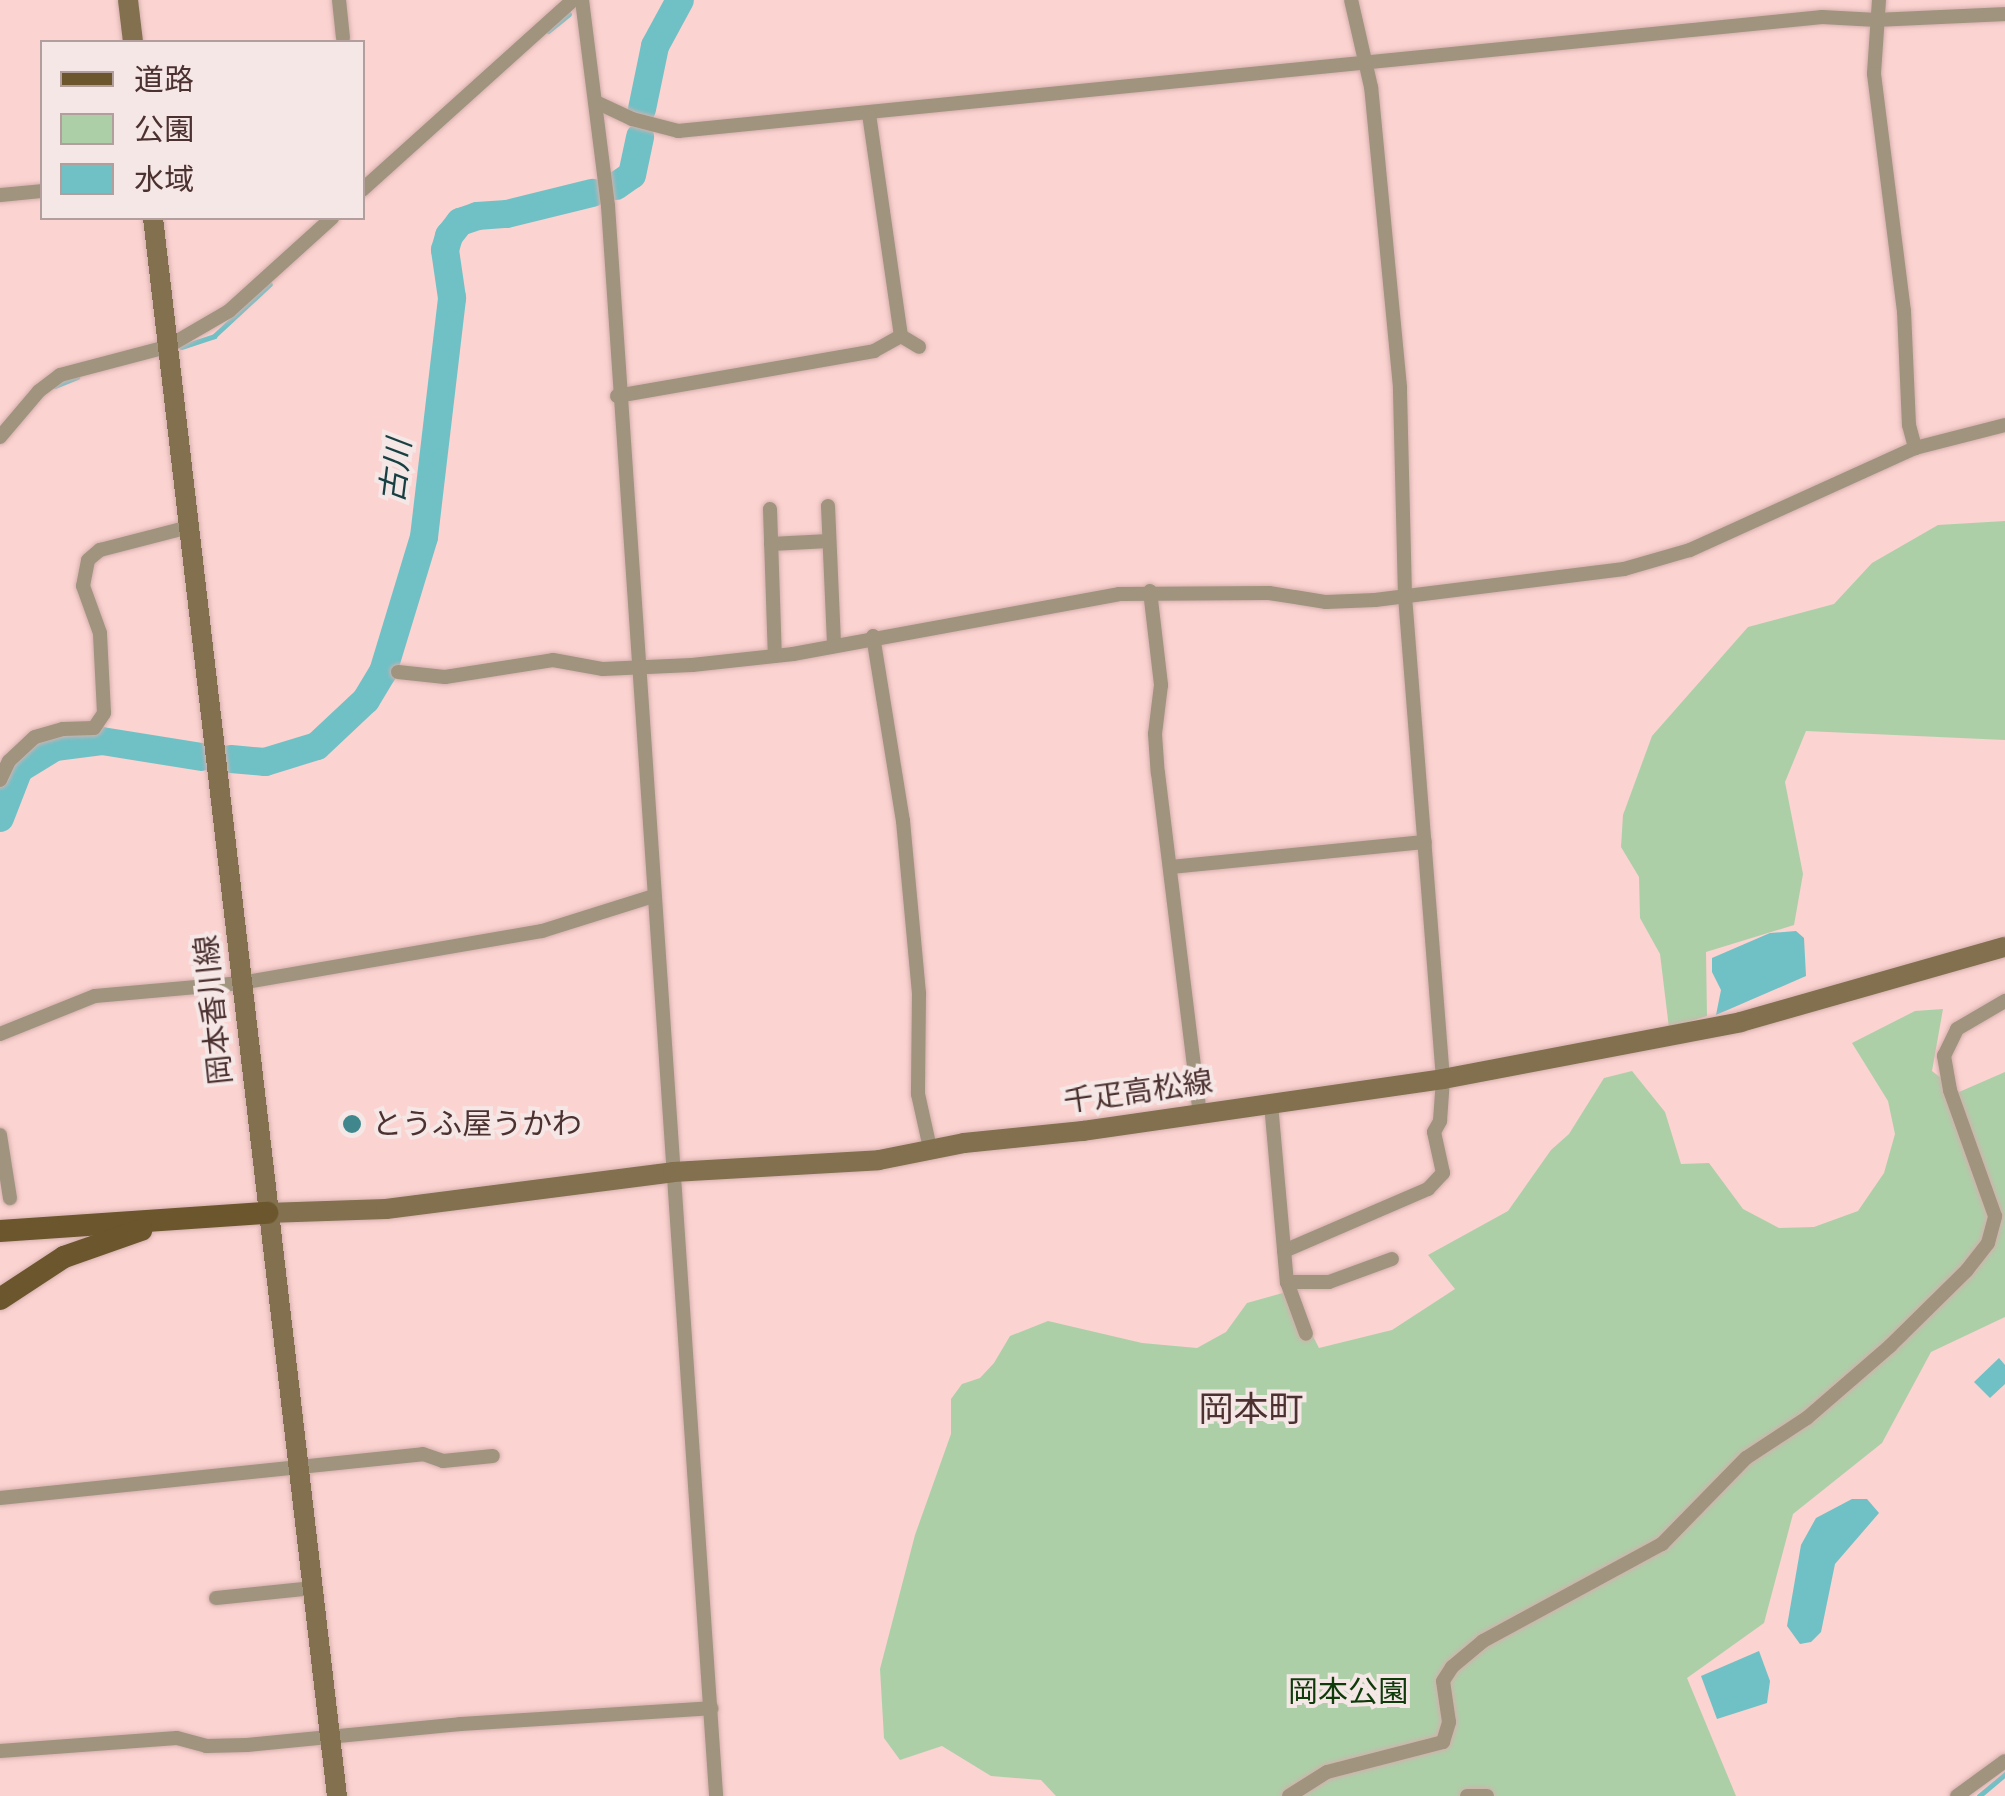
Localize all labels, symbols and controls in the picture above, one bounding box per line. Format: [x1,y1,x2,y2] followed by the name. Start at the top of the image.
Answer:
[40,40,365,220] legend
[134,58,194,101] text: 道路
[134,108,194,151] text: 公園
[134,158,194,201] text: 水域
[373,437,419,505] water label: 古川
[188,934,240,1086] street label: 岡本香川線
[1061,1064,1215,1120] street label: 千疋高松線
[372,1106,582,1142] place label: とうふ屋うかわ
[341,1113,363,1135] marker: とうふ屋うかわ
[1199,1388,1303,1430] district label: 岡本町
[1288,1674,1408,1710] park label: 岡本公園

